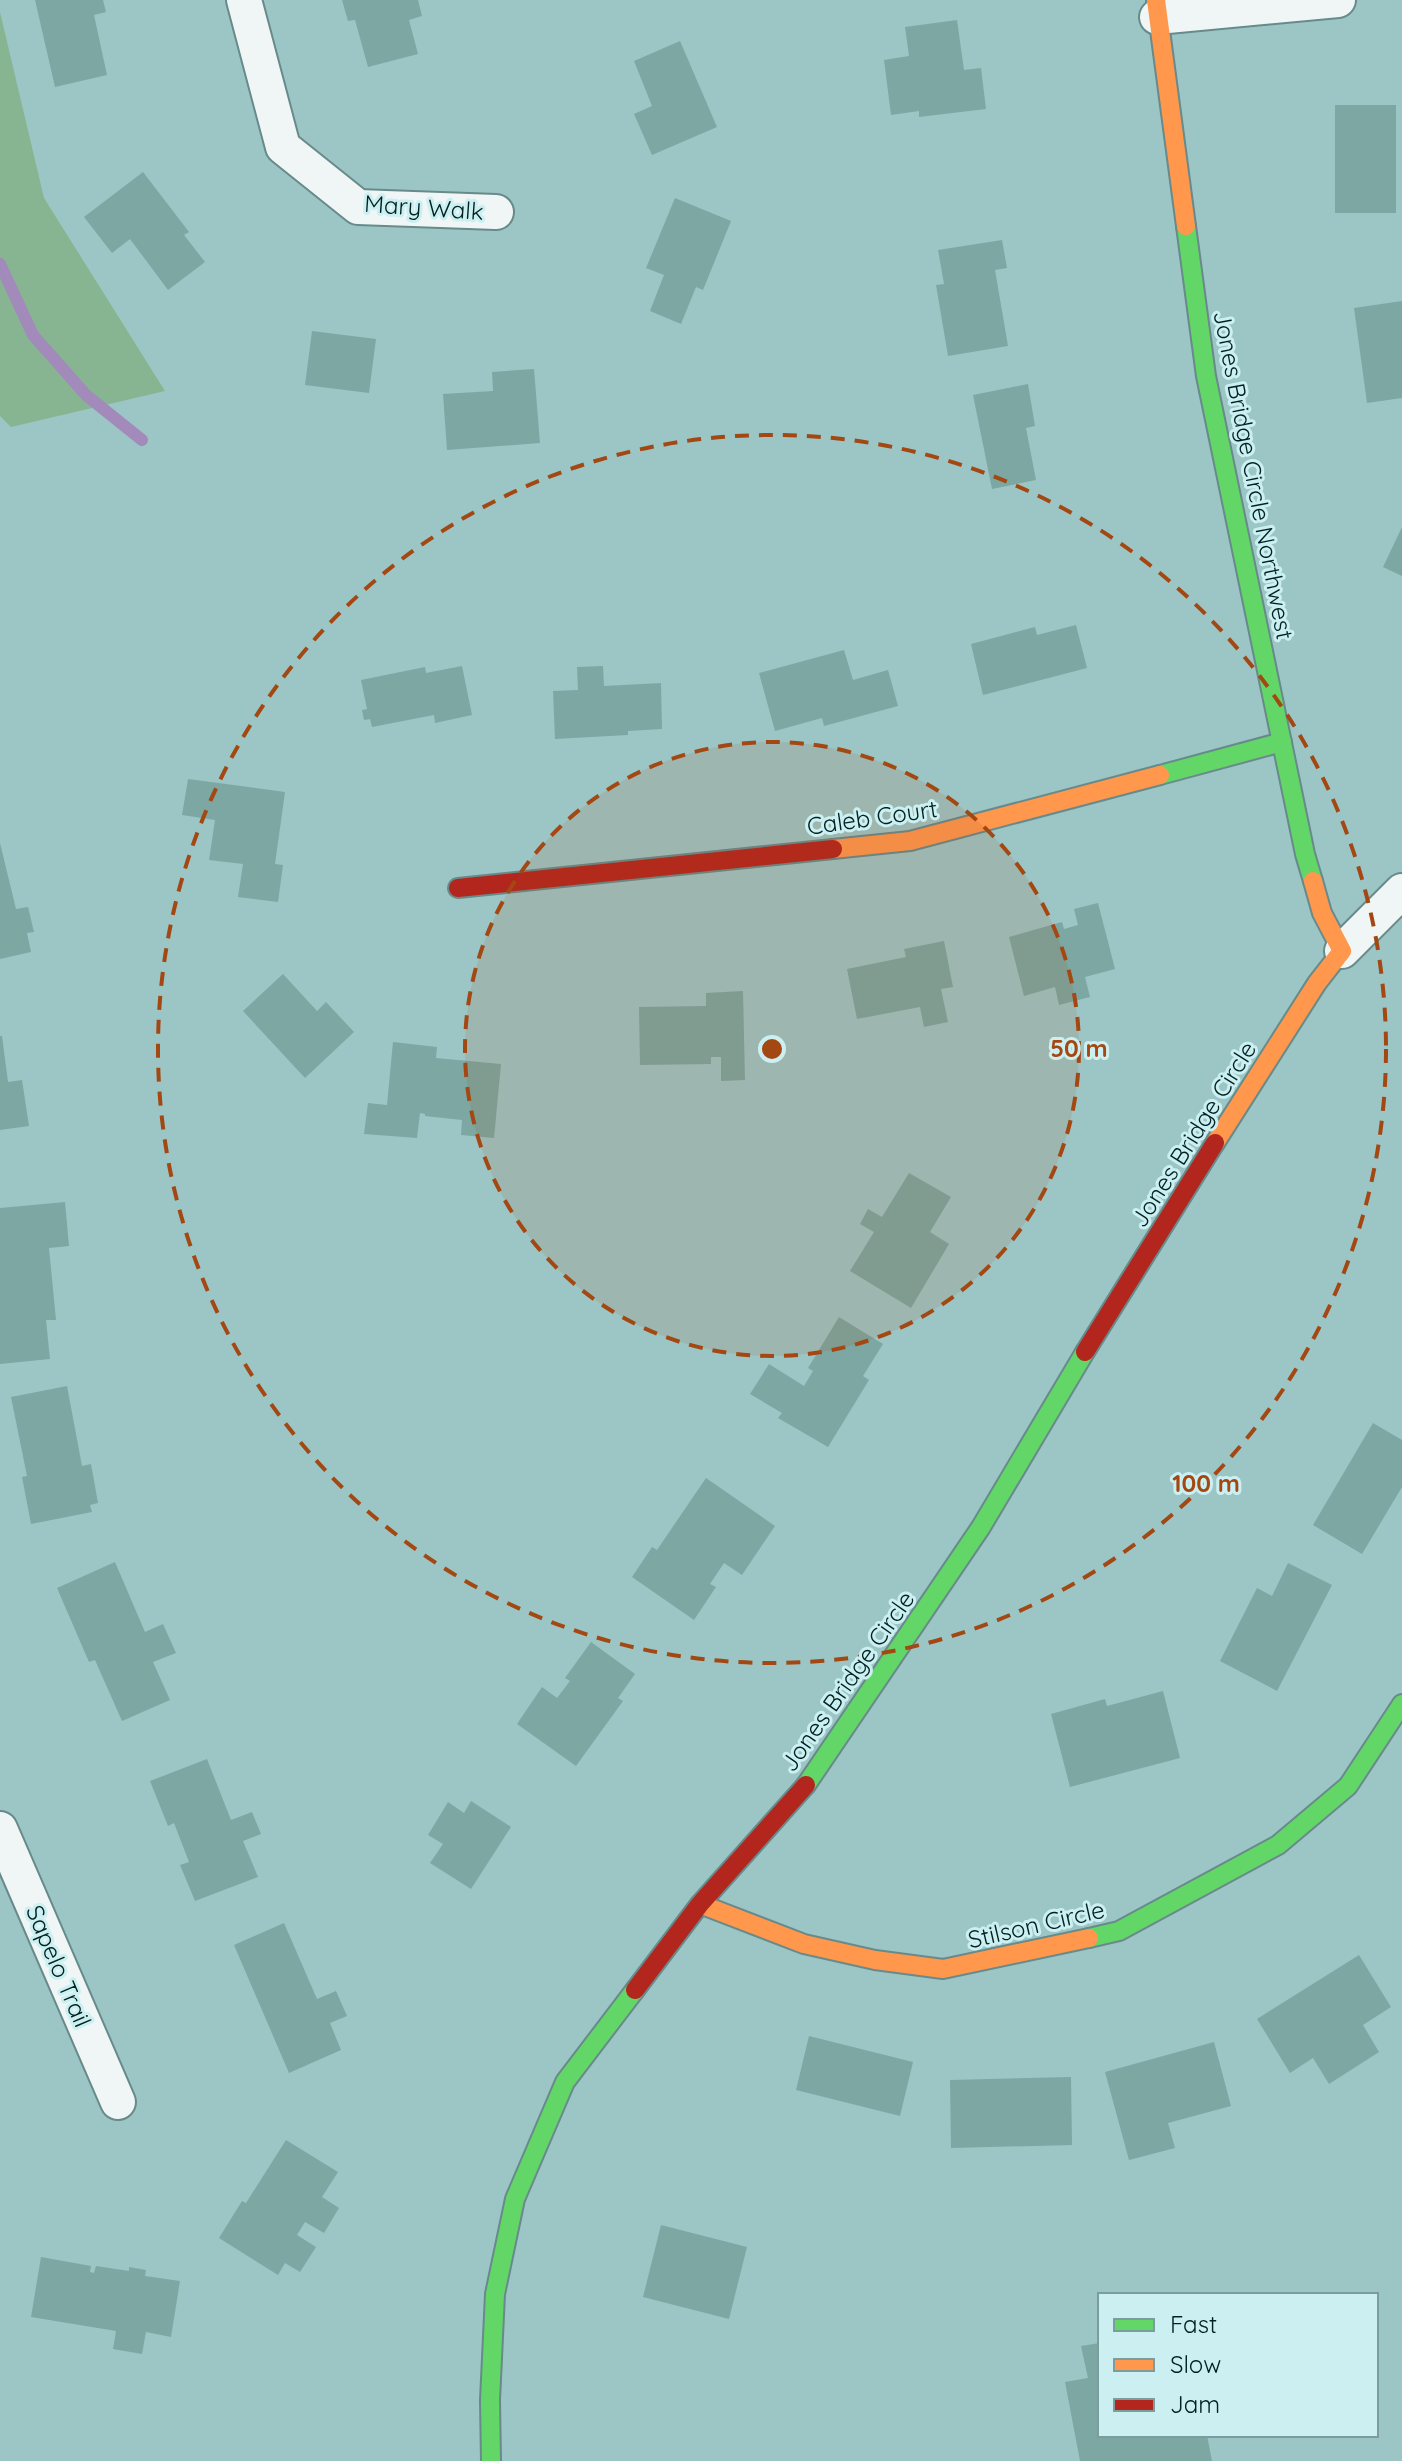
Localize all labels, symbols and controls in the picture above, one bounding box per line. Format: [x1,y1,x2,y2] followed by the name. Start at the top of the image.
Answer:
[363,188,485,226] street label: Mary Walk
[1207,308,1301,642] street label: Jones Bridge Circle Northwest
[805,793,939,841] street label: Caleb Court
[1050,1033,1108,1063] text: 50 m
[758,1035,786,1063] centre of rings
[1124,1036,1262,1232] street label: Jones Bridge Circle
[1172,1468,1240,1498] text: 100 m
[774,1585,920,1777] street label: Jones Bridge Circle
[965,1894,1107,1954] street label: Stilson Circle
[20,1900,98,2032] street label: Sapelo Trail
[1098,2293,1378,2437] legend
[1170,2309,1217,2339] text: Fast
[1170,2349,1221,2379] text: Slow
[1170,2389,1220,2419] text: Jam

